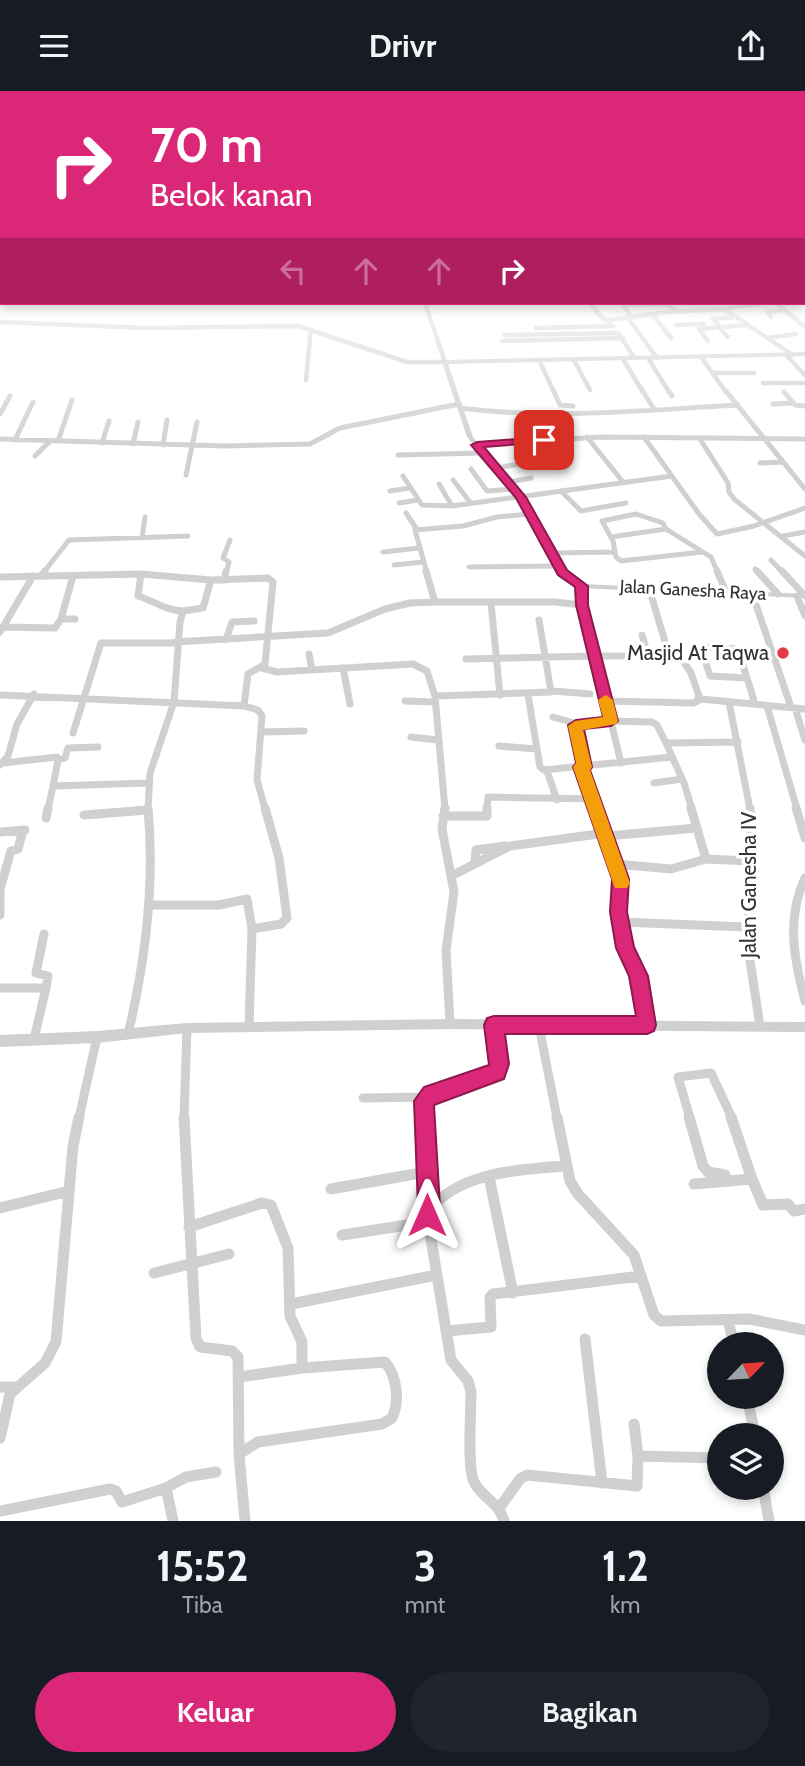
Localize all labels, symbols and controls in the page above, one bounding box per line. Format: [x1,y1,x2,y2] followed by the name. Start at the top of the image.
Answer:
[369,26,436,65] text: Drivr
[35,27,73,65] icon: menu
[732,27,770,65] icon: share
[150,115,263,174] text: 70 m
[35,119,126,210] icon: right
[150,175,313,214] text: Belok kanan
[274,252,312,290] icon: left
[347,252,385,290] icon: ahead
[420,252,458,290] icon: ahead
[493,252,531,290] icon: right
[514,410,574,470] pin
[525,421,563,459] icon: arrive
[618,575,767,605] street label: Jalan Ganesha Raya
[627,640,769,666] place label: Masjid At Taqwa
[775,645,791,661] marker: Masjid At Taqwa
[736,812,761,959] street label: Jalan Ganesha IV
[390,1178,464,1252] position arrow
[707,1332,784,1409] north arrow
[707,1332,784,1500] map controls
[707,1423,784,1500] button: layers
[156,1540,248,1592] text: 15:52
[414,1540,436,1592] text: 3
[602,1540,649,1592] text: 1.2
[182,1591,223,1619] text: Tiba
[405,1591,445,1619] text: mnt
[610,1591,640,1619] text: km
[35,1672,396,1752] button: Keluar
[410,1672,770,1752] button: Bagikan

